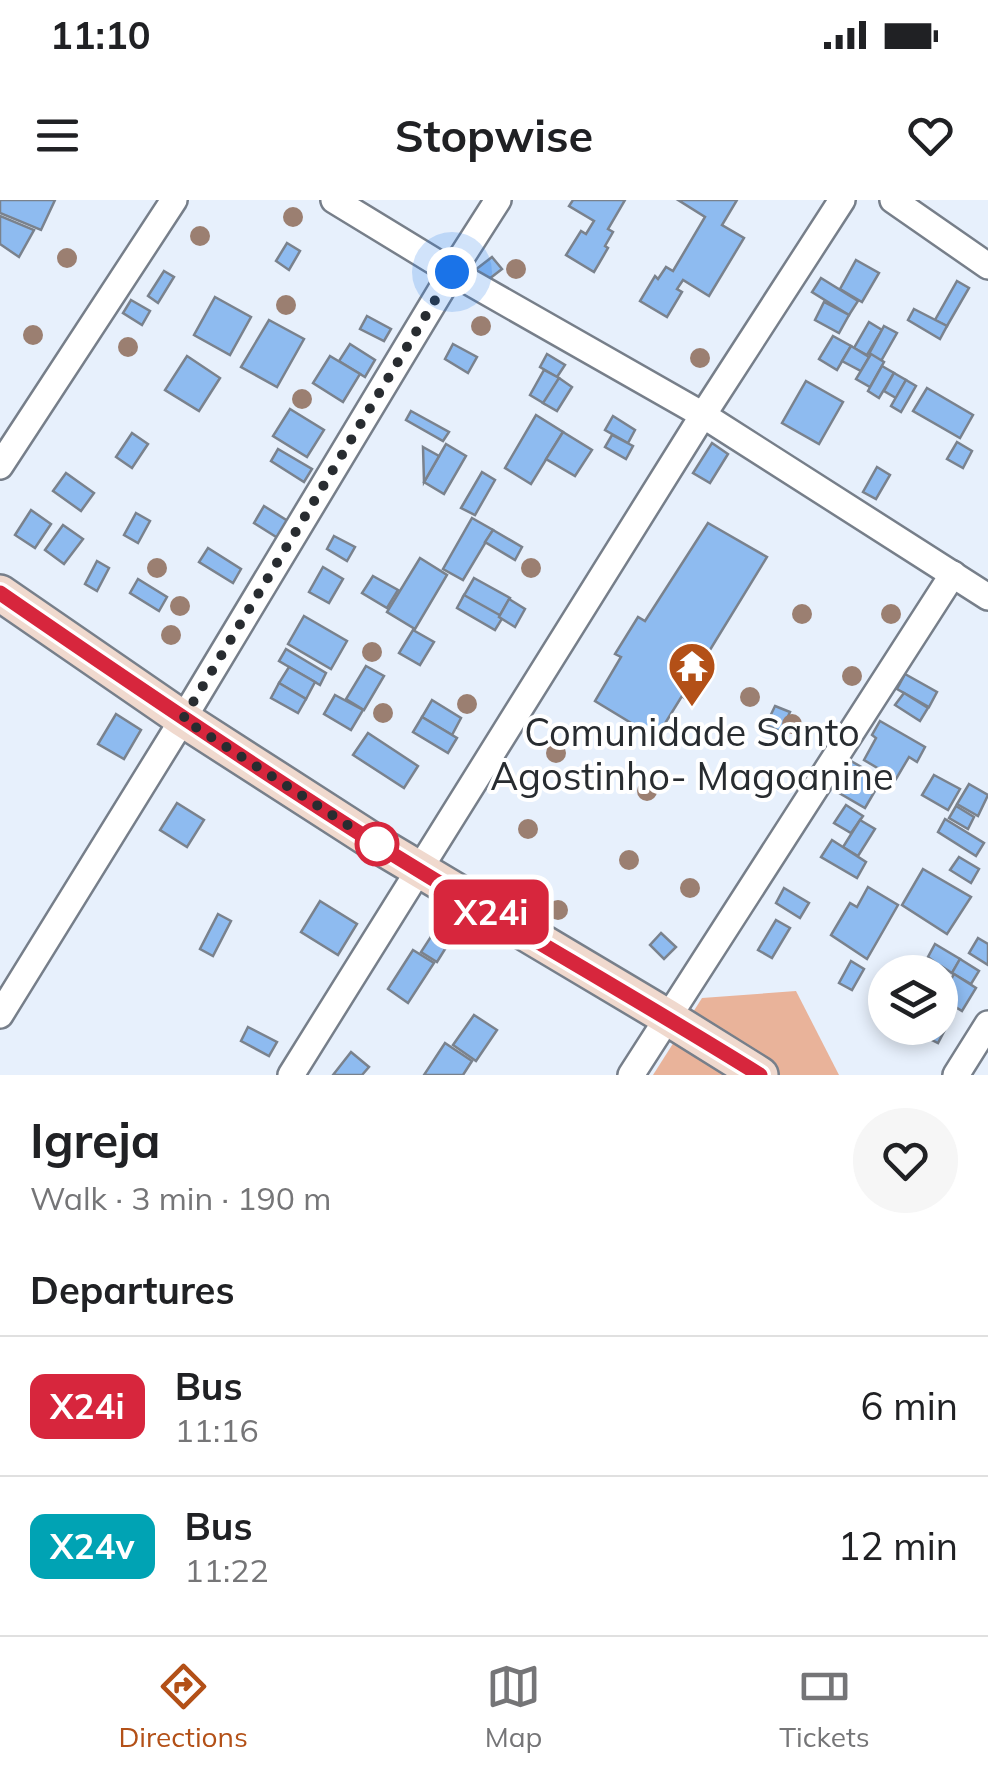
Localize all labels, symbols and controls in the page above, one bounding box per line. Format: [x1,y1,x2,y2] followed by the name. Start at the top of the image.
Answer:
[50,11,151,59] text: 11:10
[395,107,593,163] text: Stopwise
[30,108,85,163] icon: menu
[903,108,958,163] icon: heart
[427,247,477,297] your location
[666,640,718,708] temple icon: Comunidade Santo Agostinho- Magoanine
[490,708,894,800] place label: Comunidade Santo Agostinho- Magoanine
[356,823,398,865] unlabelled marker
[421,880,561,944] line badge: X24i
[454,890,528,934] text: X24i
[868,955,958,1045] map controls
[868,955,958,1045] button: layers
[853,1108,958,1213] button: heart
[30,1110,161,1170] text: Igreja
[30,1178,331,1218] text: Walk · 3 min · 190 m
[30,1266,234,1314] text: Departures
[175,1362,243,1410] text: Bus
[861,1382,958,1430] text: 6 min
[50,1384,125,1428] text: X24i
[175,1410,259,1450] text: 11:16
[185,1502,252,1550] text: Bus
[838,1522,958,1570] text: 12 min
[50,1524,135,1568] text: X24v
[185,1550,269,1590] text: 11:22
[118,1659,248,1754] tab: Directions
[485,1659,542,1754] tab: Map
[779,1659,870,1754] tab: Tickets

